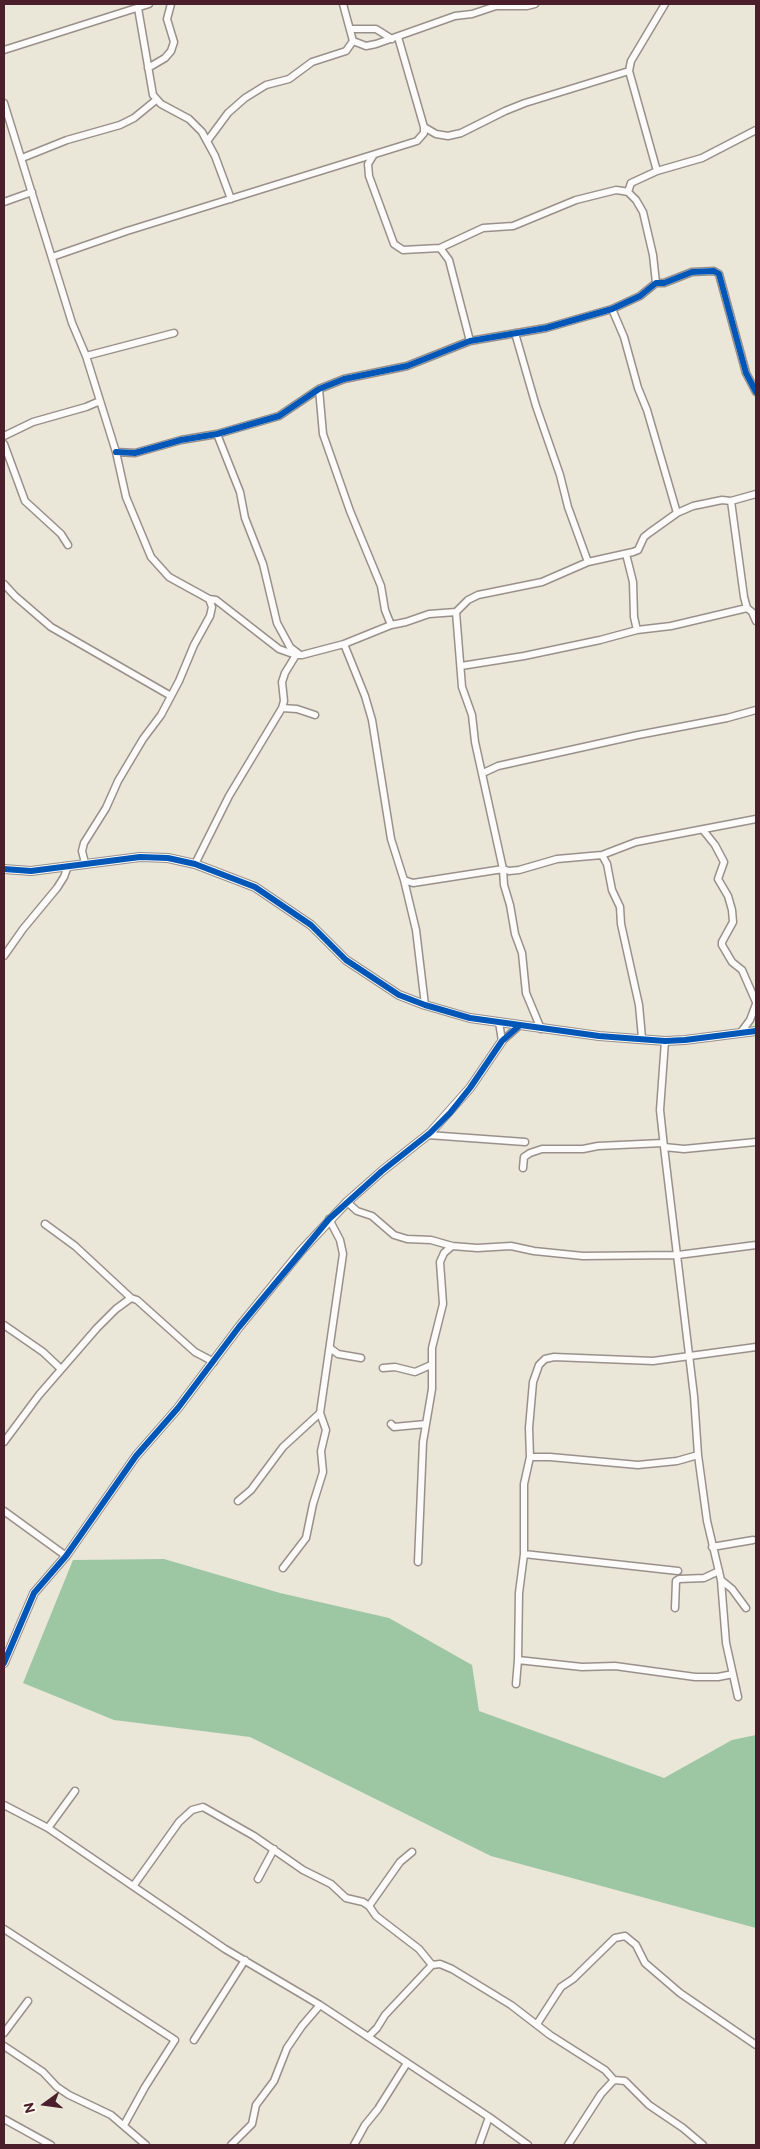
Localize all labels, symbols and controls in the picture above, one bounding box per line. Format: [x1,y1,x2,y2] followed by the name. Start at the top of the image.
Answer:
[20,2079,70,2129] north arrow
[20,2101,39,2115] text: N

